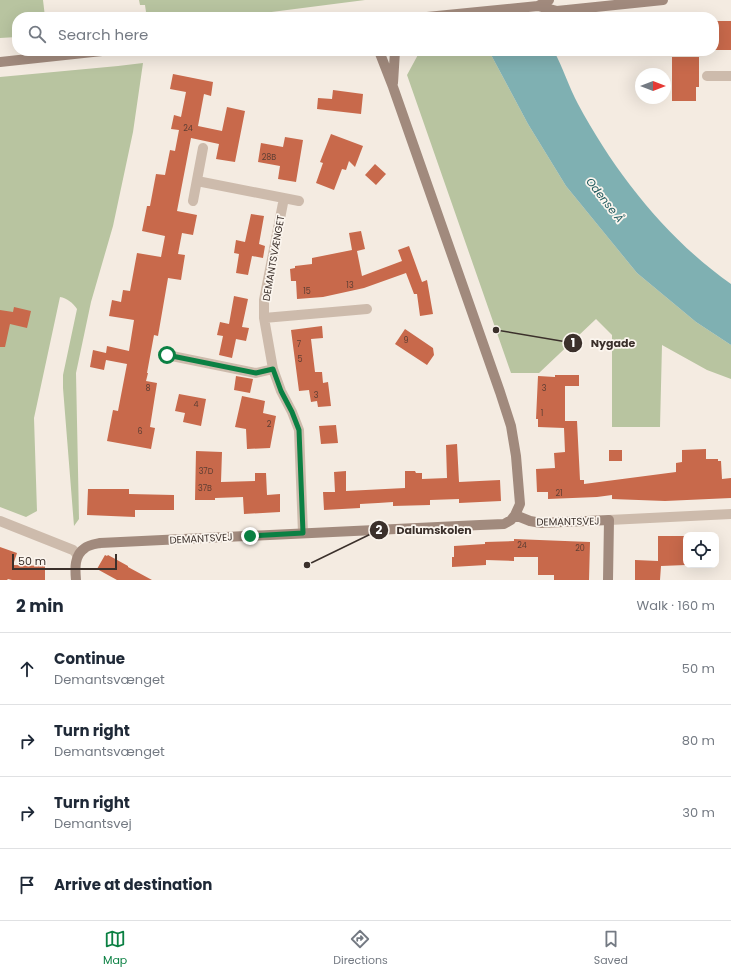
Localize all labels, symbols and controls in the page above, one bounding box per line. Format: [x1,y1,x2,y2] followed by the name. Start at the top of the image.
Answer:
[12,12,719,56] search box
[26,23,48,45] icon: search
[58,24,148,45] text: Search here
[635,68,671,104] north arrow
[183,123,193,134] house number: 24
[262,152,276,163] house number: 28B
[582,174,628,226] water label: Odense Å
[259,213,289,302] street label: DEMANTSVÆNGET
[346,280,354,291] house number: 13
[303,286,311,297] house number: 15
[563,331,644,354] callout: Nygade
[571,334,575,351] text: 1
[403,335,409,346] house number: 9
[591,335,635,351] text: Nygade
[297,339,302,350] house number: 7
[158,346,176,364] route start
[297,354,303,365] house number: 5
[145,383,151,394] house number: 8
[542,383,547,394] house number: 3
[314,390,319,401] house number: 3
[193,399,199,410] house number: 4
[541,408,543,419] house number: 1
[267,419,272,430] house number: 2
[137,426,143,437] house number: 6
[199,466,214,477] house number: 37D
[198,483,212,494] house number: 37B
[555,488,563,499] house number: 21
[536,513,600,530] street label: DEMANTSVEJ
[369,519,480,542] callout: Dalumskolen
[376,521,383,538] text: 2
[396,522,472,538] text: Dalumskolen
[241,527,259,545] route end
[169,529,233,548] street label: DEMANTSVEJ
[683,532,719,568] map controls
[683,532,719,568] button: locate
[517,540,527,551] house number: 24
[575,543,585,554] house number: 20
[12,552,117,571] scale bar
[18,553,46,569] text: 50 m
[16,594,64,618] text: 2 min
[636,596,715,615] text: Walk · 160 m
[54,648,125,669] text: Continue
[16,658,38,680] icon: ahead
[682,659,715,678] text: 50 m
[54,670,165,689] text: Demantsvænget
[54,720,130,741] text: Turn right
[16,730,38,752] icon: right
[682,731,715,750] text: 80 m
[54,742,165,761] text: Demantsvænget
[54,792,130,813] text: Turn right
[16,802,38,824] icon: right
[682,803,715,822] text: 30 m
[54,814,132,833] text: Demantsvej
[16,874,38,896] icon: arrive
[54,874,212,895] text: Arrive at destination
[103,928,127,969] tab: Map
[333,928,388,969] tab: Directions
[594,928,628,969] tab: Saved

